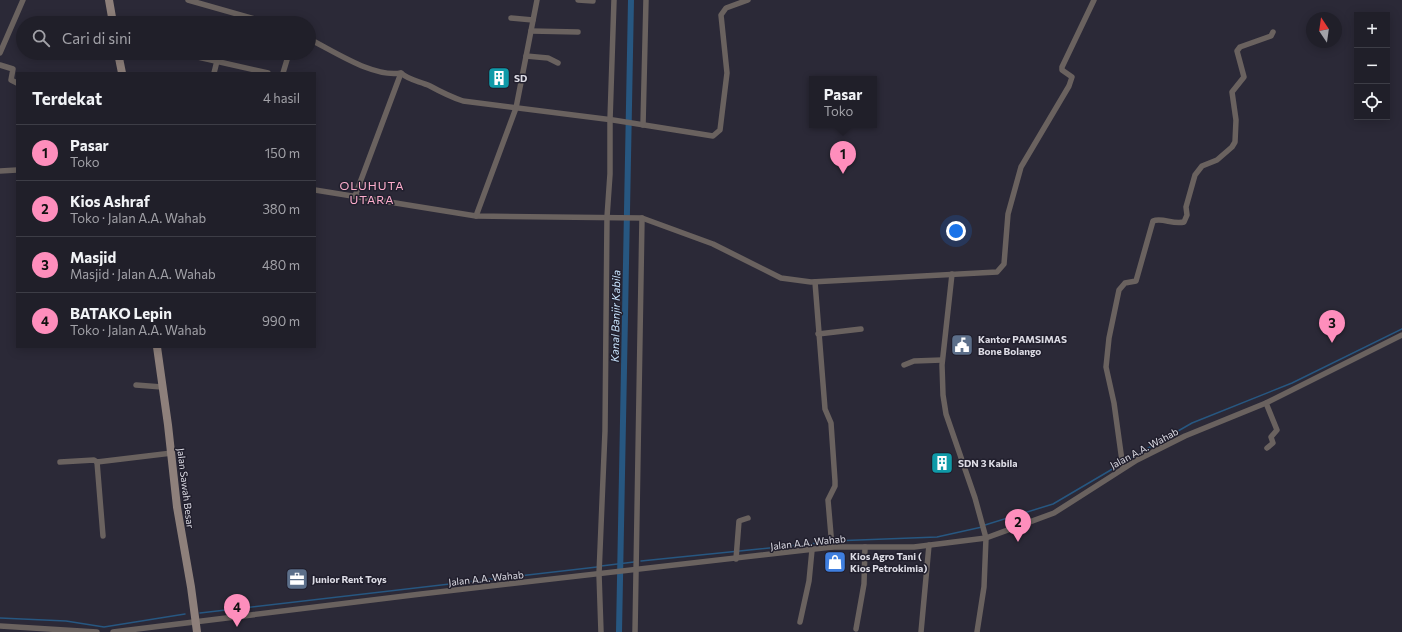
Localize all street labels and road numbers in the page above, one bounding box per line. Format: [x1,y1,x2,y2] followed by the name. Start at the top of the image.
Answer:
[1108,425,1180,471] street label: Jalan A.A. Wahab
[175,447,197,529] street label: Jalan Sawah Besar
[770,532,846,552] street label: Jalan A.A. Wahab
[448,568,524,588] street label: Jalan A.A. Wahab

